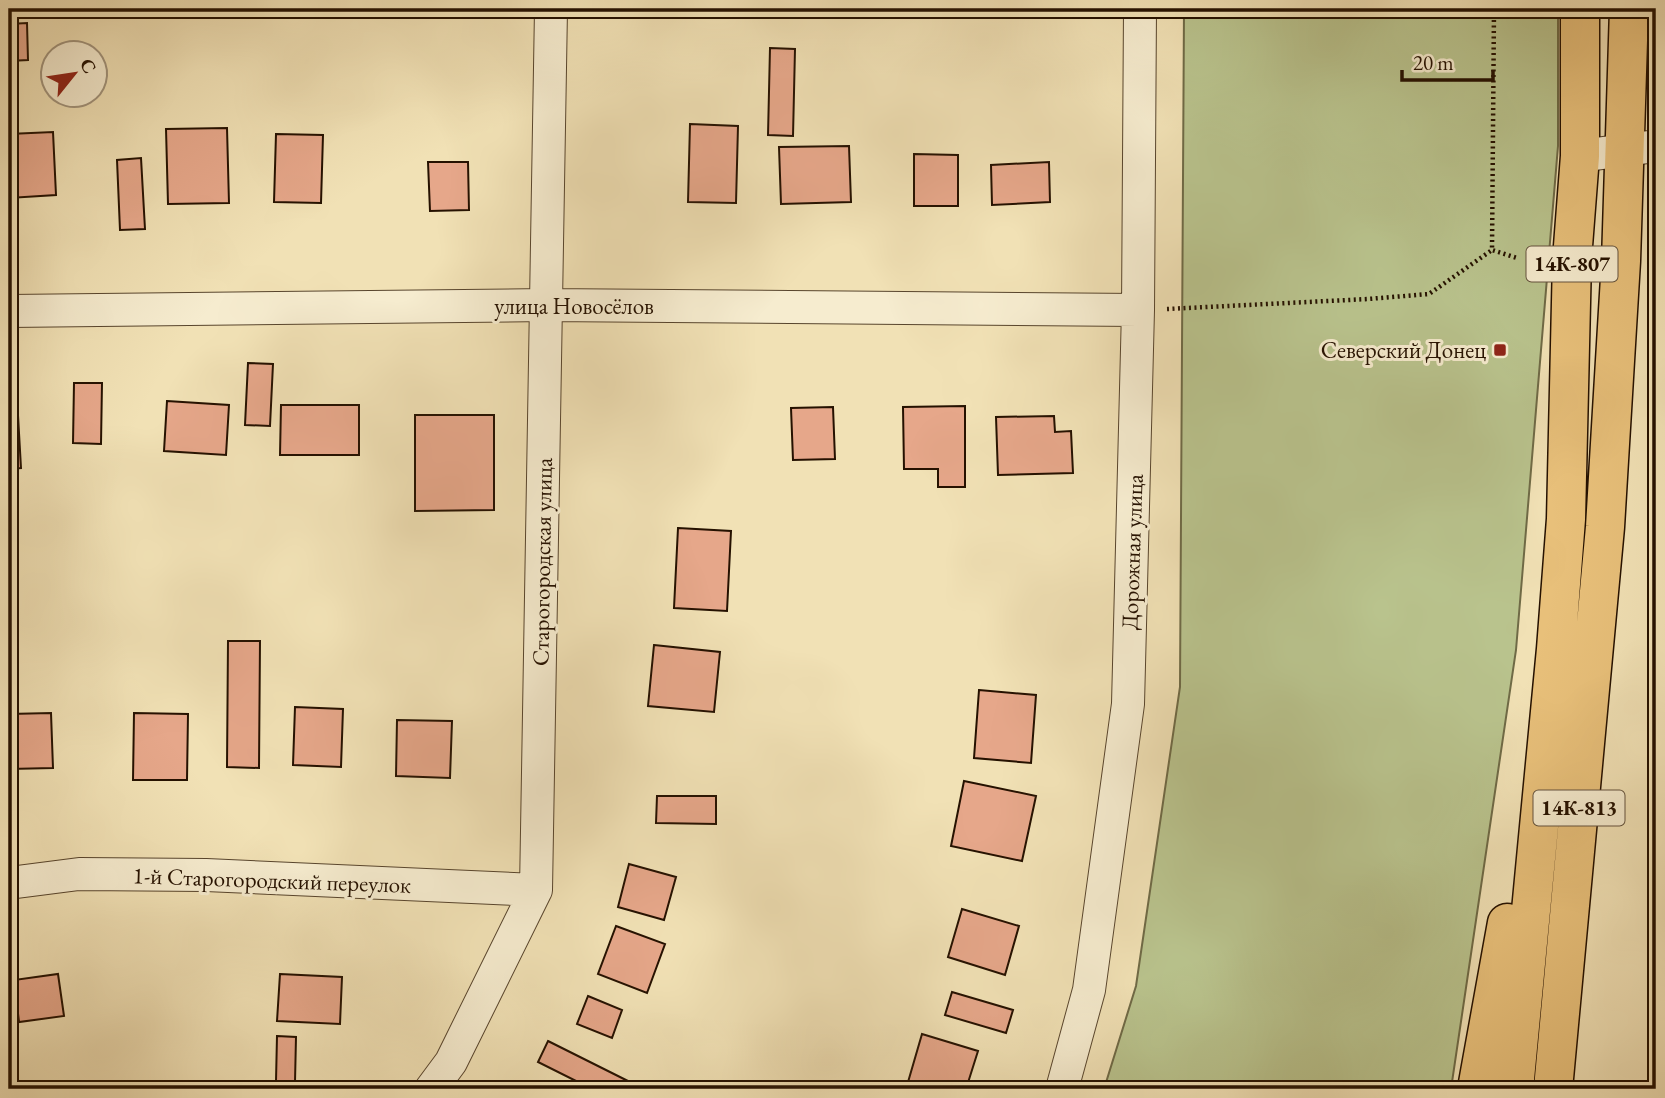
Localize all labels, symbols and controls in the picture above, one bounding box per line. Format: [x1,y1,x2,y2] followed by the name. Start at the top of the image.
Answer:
[38,38,108,108] north arrow
[1402,38,1494,82] scale bar
[1413,49,1454,76] text: 20 m
[74,54,102,78] text: С
[1526,246,1618,282] road number: 14К-807
[494,291,654,321] street label: улица Новосёлов
[1321,335,1486,365] place label: Северский Донец
[1492,342,1508,358] marker: Северский Донец
[525,457,559,666] street label: Старогородская улица
[1114,473,1150,631] street label: Дорожная улица
[1534,790,1624,826] road number: 14К-813
[132,860,412,900] street label: 1-й Старогородский переулок

